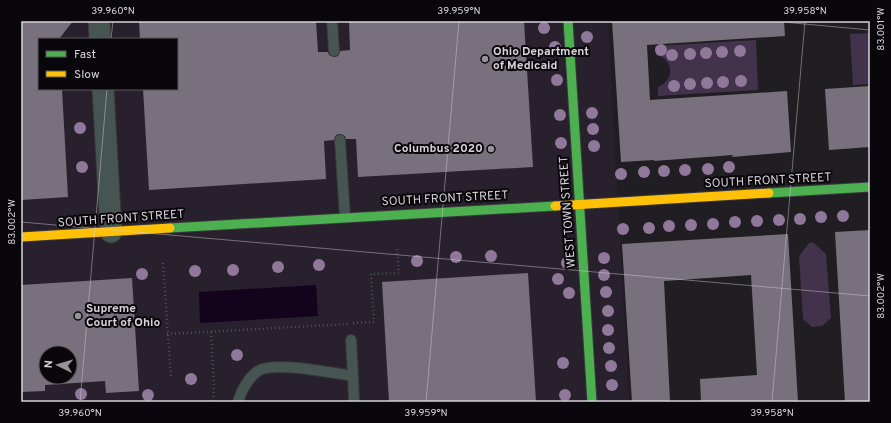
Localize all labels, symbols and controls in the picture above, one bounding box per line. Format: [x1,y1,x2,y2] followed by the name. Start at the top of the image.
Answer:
[91,5,135,18] text: 39.960°N
[437,5,481,18] text: 39.959°N
[783,5,827,18] text: 39.958°N
[875,7,888,51] text: 83.001°W
[38,38,178,90] legend
[493,44,589,74] place label: Ohio Department of Medicaid
[74,47,96,63] text: Fast
[480,54,490,64] marker: Ohio Department of Medicaid
[74,67,100,83] text: Slow
[394,141,483,157] place label: Columbus 2020
[486,144,496,154] marker: Columbus 2020
[556,156,580,268] street label: WEST TOWN STREET
[704,170,832,192] street label: SOUTH FRONT STREET
[381,188,509,210] street label: SOUTH FRONT STREET
[6,199,19,245] text: 83.002°W
[57,207,185,231] street label: SOUTH FRONT STREET
[875,273,888,319] text: 83.002°W
[86,301,160,331] place label: Supreme Court of Ohio
[73,311,83,321] marker: Supreme Court of Ohio
[38,345,78,385] north arrow
[42,360,56,369] text: N
[58,407,102,420] text: 39.960°N
[404,407,448,420] text: 39.959°N
[750,407,794,420] text: 39.958°N

